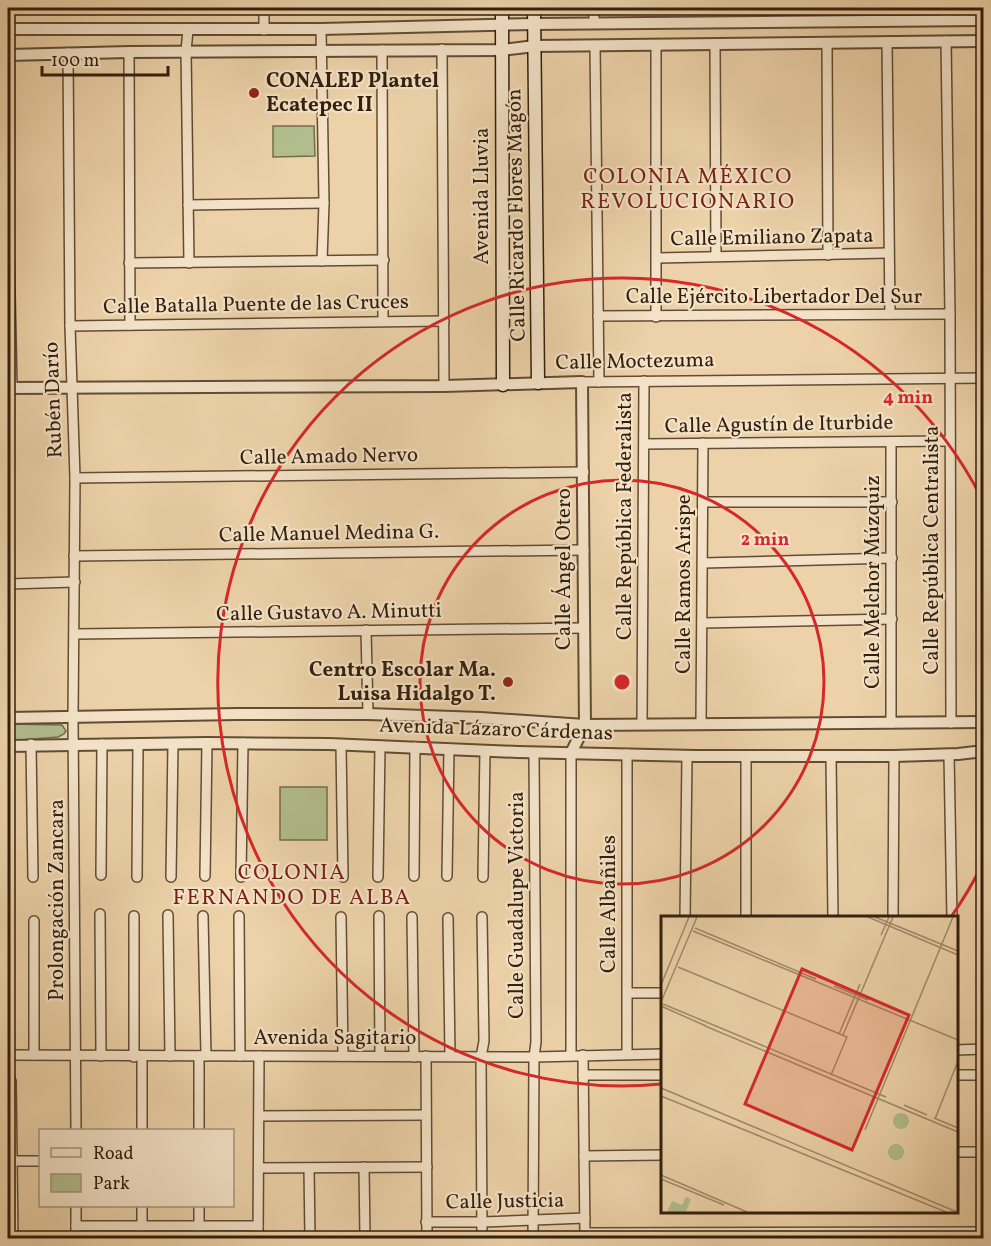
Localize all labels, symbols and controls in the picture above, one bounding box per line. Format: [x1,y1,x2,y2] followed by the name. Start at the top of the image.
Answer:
[42,39,168,77] scale bar
[51,49,100,74] text: 100 m
[266,67,439,120] place label: CONALEP Plantel Ecatepec II
[247,86,261,100] marker: CONALEP Plantel Ecatepec II
[500,88,534,342] street label: Calle Ricardo Flores Magón
[468,128,497,264] street label: Avenida Lluvia
[580,162,796,218] district label: COLONIA MÉXICO REVOLUCIONARIO
[670,222,874,254] street label: Calle Emiliano Zapata
[626,283,922,312] street label: Calle Ejército Libertador Del Sur
[103,288,409,322] street label: Calle Batalla Puente de las Cruces
[37,341,71,459] street label: Rubén Darío
[555,346,715,378] street label: Calle Moctezuma
[883,386,933,411] text: 4 min
[611,392,640,640] street label: Calle República Federalista
[664,409,894,441] street label: Calle Agustín de Iturbide
[918,426,947,674] street label: Calle República Centralista
[240,441,418,473] street label: Calle Amado Nervo
[859,475,888,689] street label: Calle Melchor Múzquiz
[550,488,579,650] street label: Calle Ángel Otero
[670,494,699,674] street label: Calle Ramos Arispe
[219,518,439,550] street label: Calle Manuel Medina G.
[741,528,789,553] text: 2 min
[216,597,442,629] street label: Calle Gustavo A. Minutti
[309,656,496,709] place label: Centro Escolar Ma. Luisa Hidalgo T.
[612,672,632,692] centre of rings
[501,675,515,689] marker: Centro Escolar Ma. Luisa Hidalgo T.
[379,711,613,749] street label: Avenida Lázaro Cárdenas
[503,791,532,1019] street label: Calle Guadalupe Victoria
[43,799,72,1001] street label: Prolongación Zancara
[595,835,624,973] street label: Calle Albañiles
[173,858,411,914] district label: COLONIA FERNANDO DE ALBA
[661,916,958,1213] inset map
[254,1024,416,1053] street label: Avenida Sagitario
[39,1129,234,1207] legend
[93,1142,134,1167] text: Road
[93,1172,130,1197] text: Park
[446,1186,564,1218] street label: Calle Justicia

